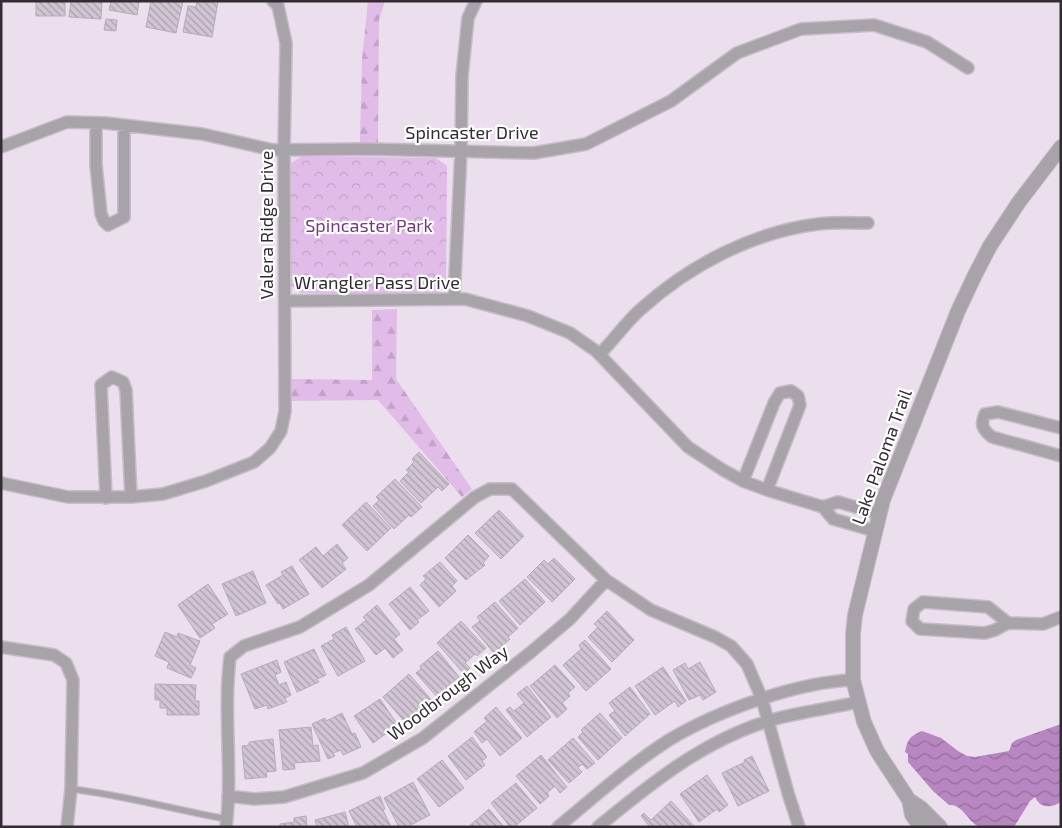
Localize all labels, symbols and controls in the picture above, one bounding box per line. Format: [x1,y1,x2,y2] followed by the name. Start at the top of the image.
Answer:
[405,121,539,143] street label: Spincaster Drive
[255,151,277,299] street label: Valera Ridge Drive
[305,214,433,236] park label: Spincaster Park
[294,271,460,293] street label: Wrangler Pass Drive
[846,385,916,527] street label: Lake Paloma Trail
[383,639,513,745] street label: Woodbrough Way

